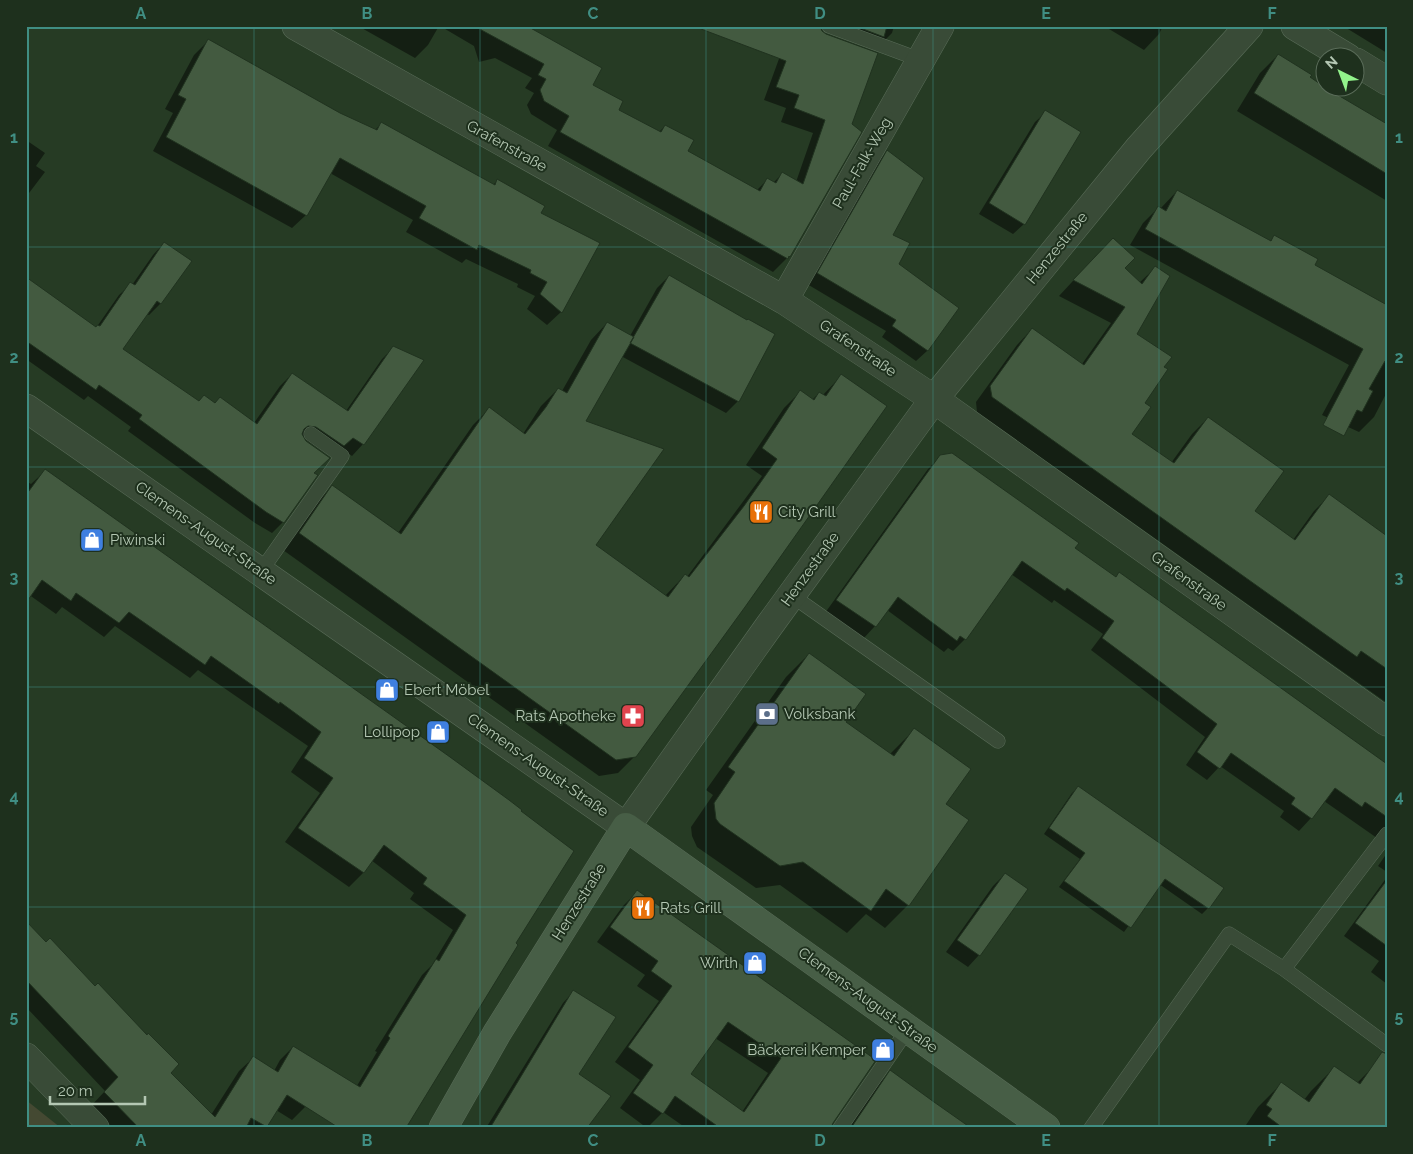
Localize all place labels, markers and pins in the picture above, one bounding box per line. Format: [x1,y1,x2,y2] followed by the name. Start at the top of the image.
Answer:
[748,499,774,525] restaurant icon: City Grill
[778,503,836,521] place label: City Grill
[79,527,105,553] shop icon: Piwinski
[110,531,165,549] place label: Piwinski
[374,677,400,703] shop icon: Ebert Möbel
[404,681,490,699] place label: Ebert Möbel
[754,701,780,727] bank icon: Volksbank
[620,703,646,729] pharmacy icon: Rats Apotheke
[784,705,856,723] place label: Volksbank
[515,707,616,725] place label: Rats Apotheke
[425,719,451,745] shop icon: Lollipop
[364,723,420,741] place label: Lollipop
[630,895,656,921] restaurant icon: Rats Grill
[660,899,722,917] place label: Rats Grill
[742,950,768,976] shop icon: Wirth
[700,954,738,972] place label: Wirth
[870,1037,896,1063] shop icon: Bäckerei Kemper
[747,1041,867,1059] place label: Bäckerei Kemper

